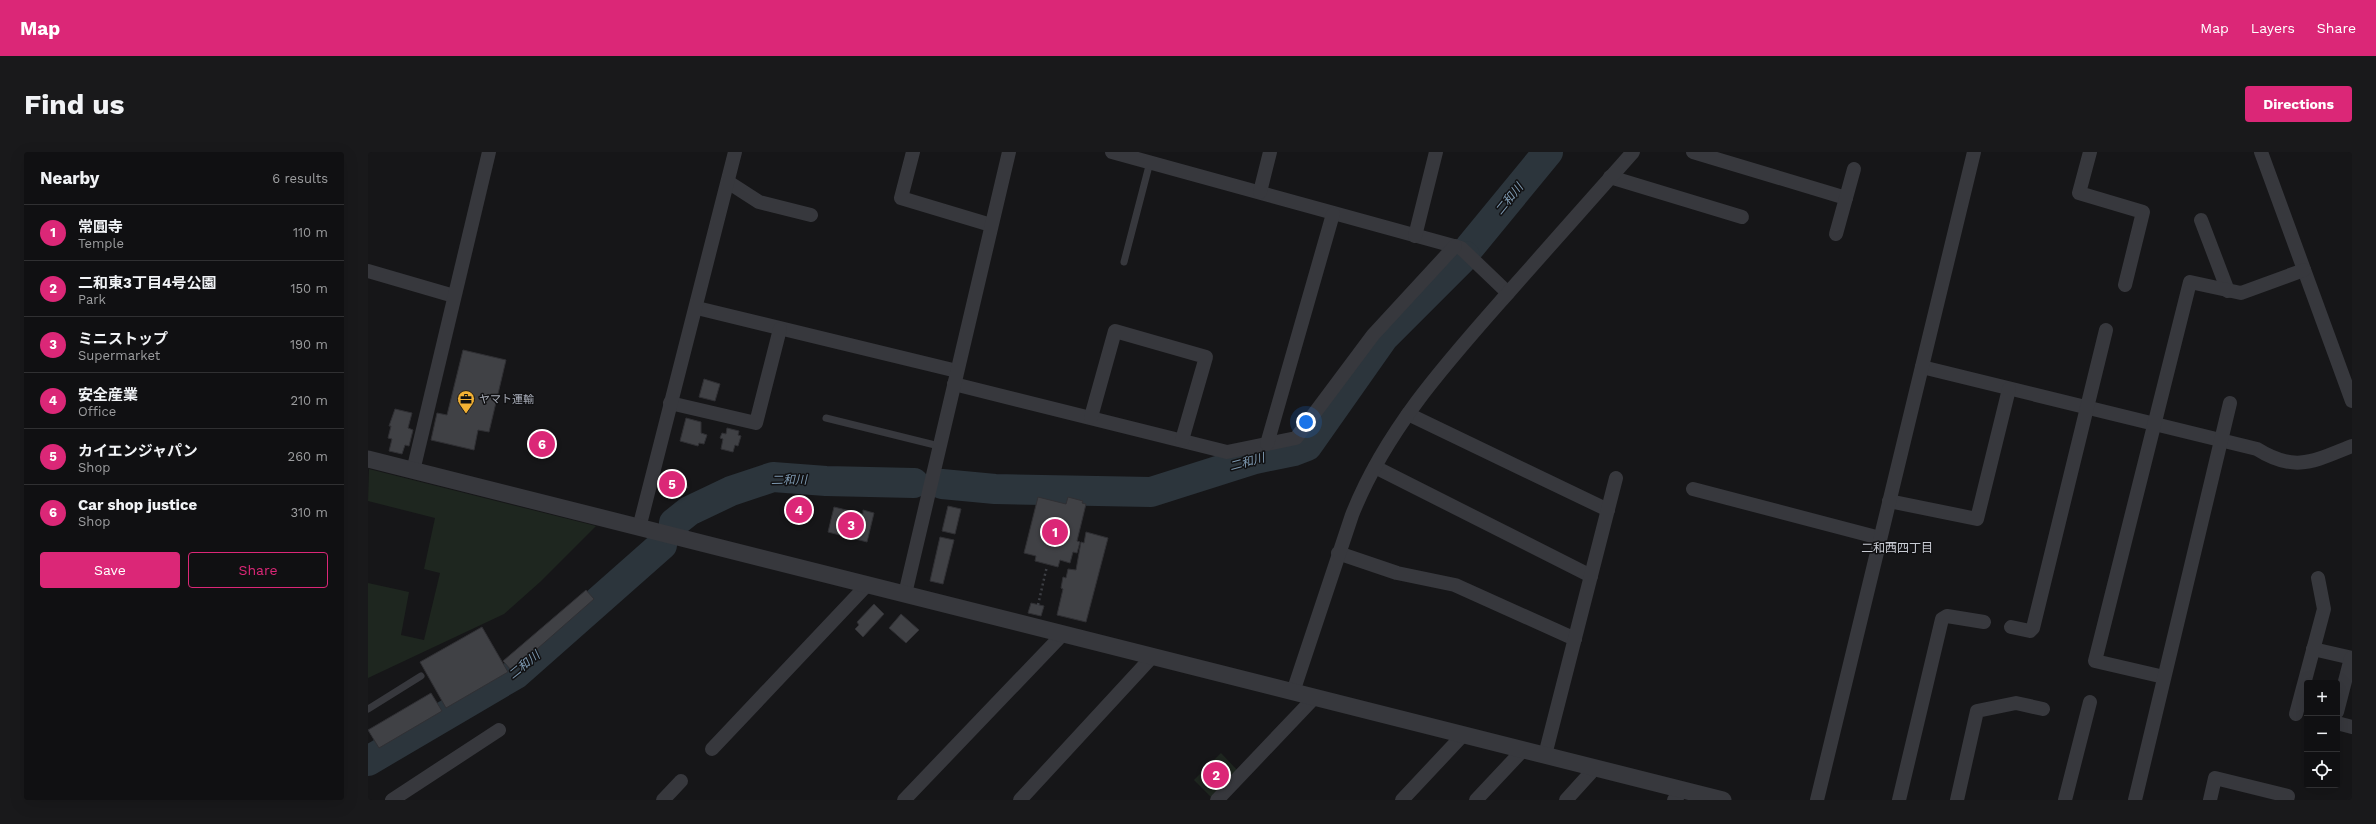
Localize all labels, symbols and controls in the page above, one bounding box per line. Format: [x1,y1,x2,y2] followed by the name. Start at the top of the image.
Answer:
[20,17,60,40] text: Map
[2200,20,2229,36] text: Map
[2251,20,2295,36] text: Layers
[2317,20,2356,36] text: Share
[2245,86,2352,122] button: Directions
[24,88,124,121] text: Find us
[40,168,99,188] text: Nearby
[272,171,328,186] text: 6 results
[1492,179,1527,217] water label: 二和川
[78,218,123,236] text: 常圓寺
[50,225,56,240] text: 1
[293,225,328,240] text: 110 m
[78,236,124,251] text: Temple
[78,274,217,292] text: 二和東3丁目4号公園
[49,281,57,296] text: 2
[290,281,328,296] text: 150 m
[78,292,106,307] text: Park
[78,330,168,348] text: ミニストップ
[49,337,57,352] text: 3
[290,337,328,352] text: 190 m
[78,348,160,363] text: Supermarket
[78,386,138,404] text: 安全産業
[456,389,476,414] office icon: ヤマト運輸
[49,393,57,408] text: 4
[290,393,328,408] text: 210 m
[479,393,534,406] place label: ヤマト運輸
[78,404,116,419] text: Office
[1296,412,1316,432] your location
[529,429,555,459] pin: 6
[78,442,198,460] text: カイエンジャパン
[49,449,57,464] text: 5
[288,449,328,464] text: 260 m
[1228,450,1268,473] water label: 二和川
[78,460,110,475] text: Shop
[659,469,685,499] pin: 5
[771,473,809,487] water label: 二和川
[786,495,812,525] pin: 4
[78,496,197,514] text: Car shop justice
[49,505,57,520] text: 6
[290,505,328,520] text: 310 m
[838,510,864,540] pin: 3
[78,514,110,529] text: Shop
[1042,517,1068,547] pin: 1
[1861,541,1933,555] district label: 二和西四丁目
[40,552,180,588] button: Save
[188,552,328,588] button: Share
[506,647,544,682] water label: 二和川
[2304,680,2340,788] map controls
[2304,680,2340,716] button: +
[2304,716,2340,752] button: −
[2304,752,2340,788] button: locate
[1203,760,1229,790] pin: 2

